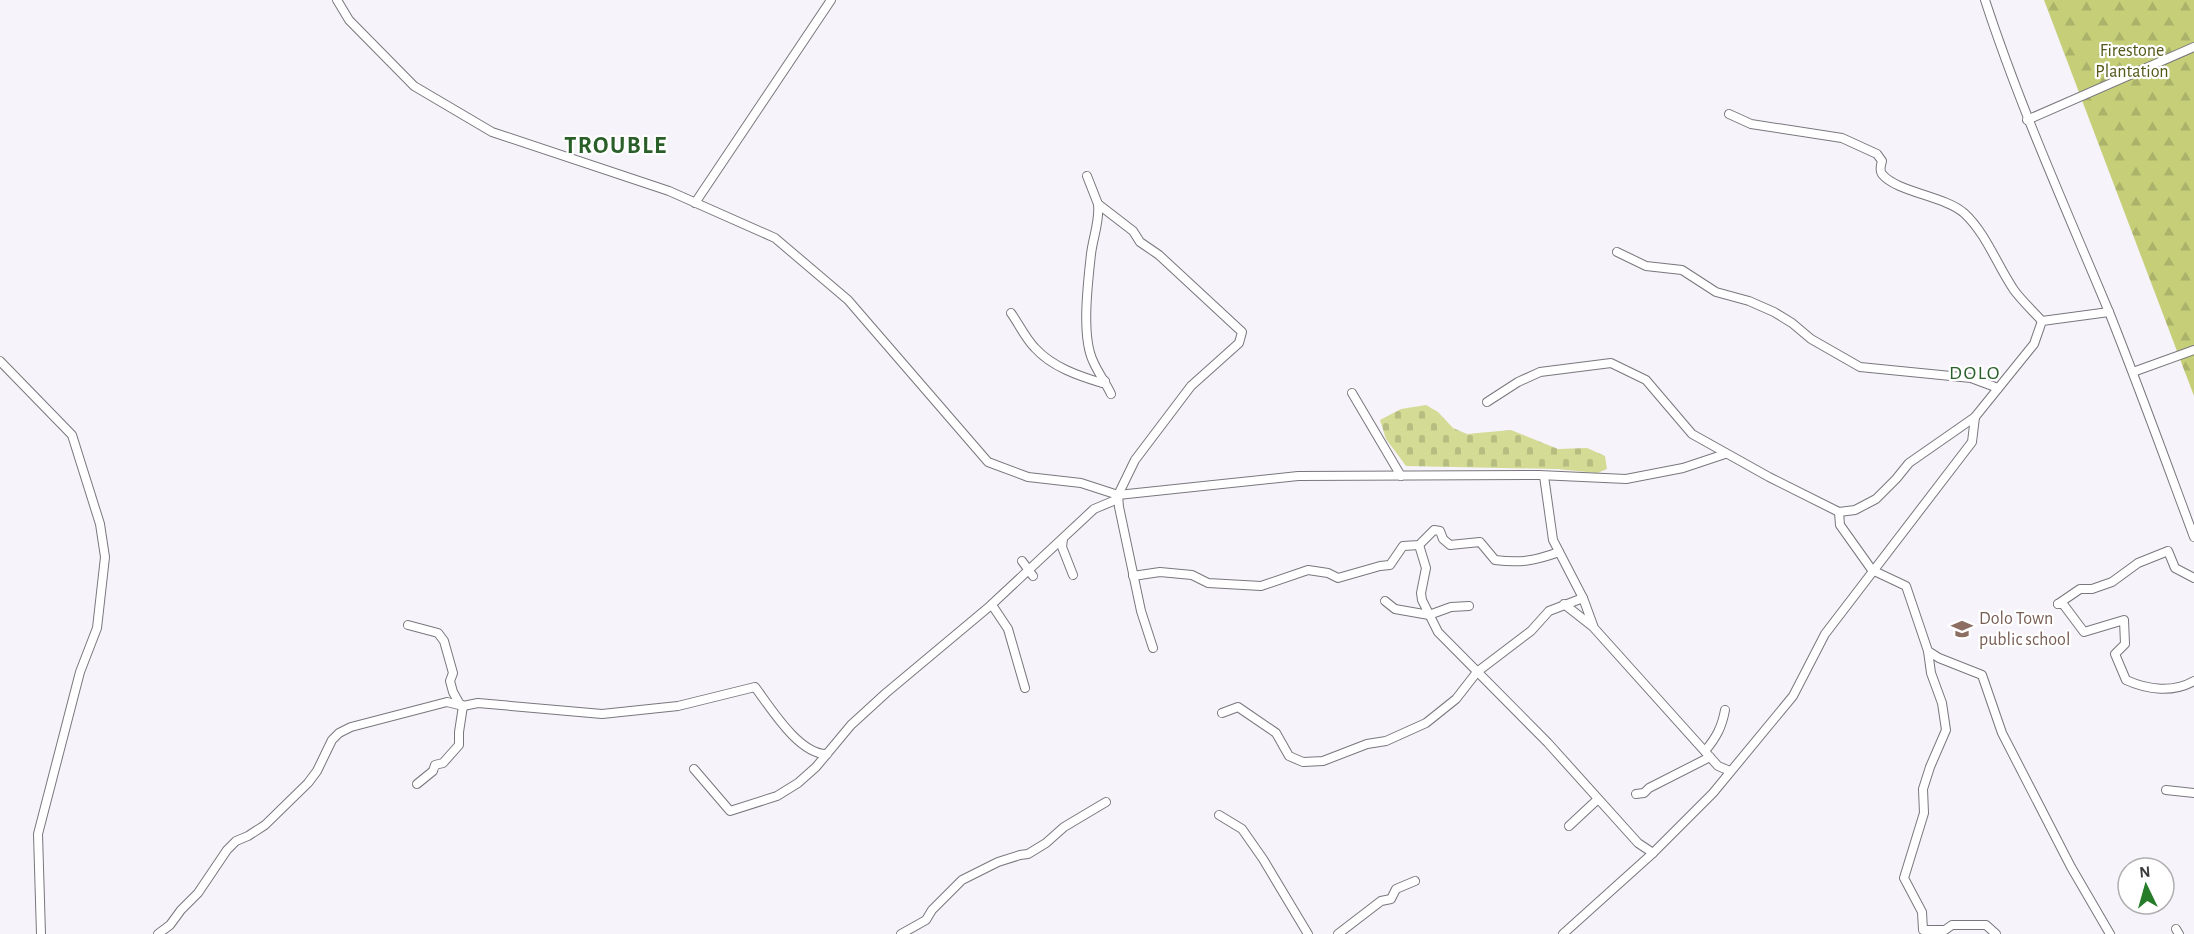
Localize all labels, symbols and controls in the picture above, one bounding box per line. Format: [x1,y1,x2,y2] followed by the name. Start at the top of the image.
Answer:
[2095,42,2169,81] park label: Firestone Plantation
[564,134,668,158] district label: TROUBLE
[1949,363,2001,383] district label: DOLO
[1979,610,2070,649] place label: Dolo Town public school
[1950,617,1974,641] school or university icon: Dolo Town public school
[2116,856,2176,916] north arrow
[2139,864,2151,881] text: N

